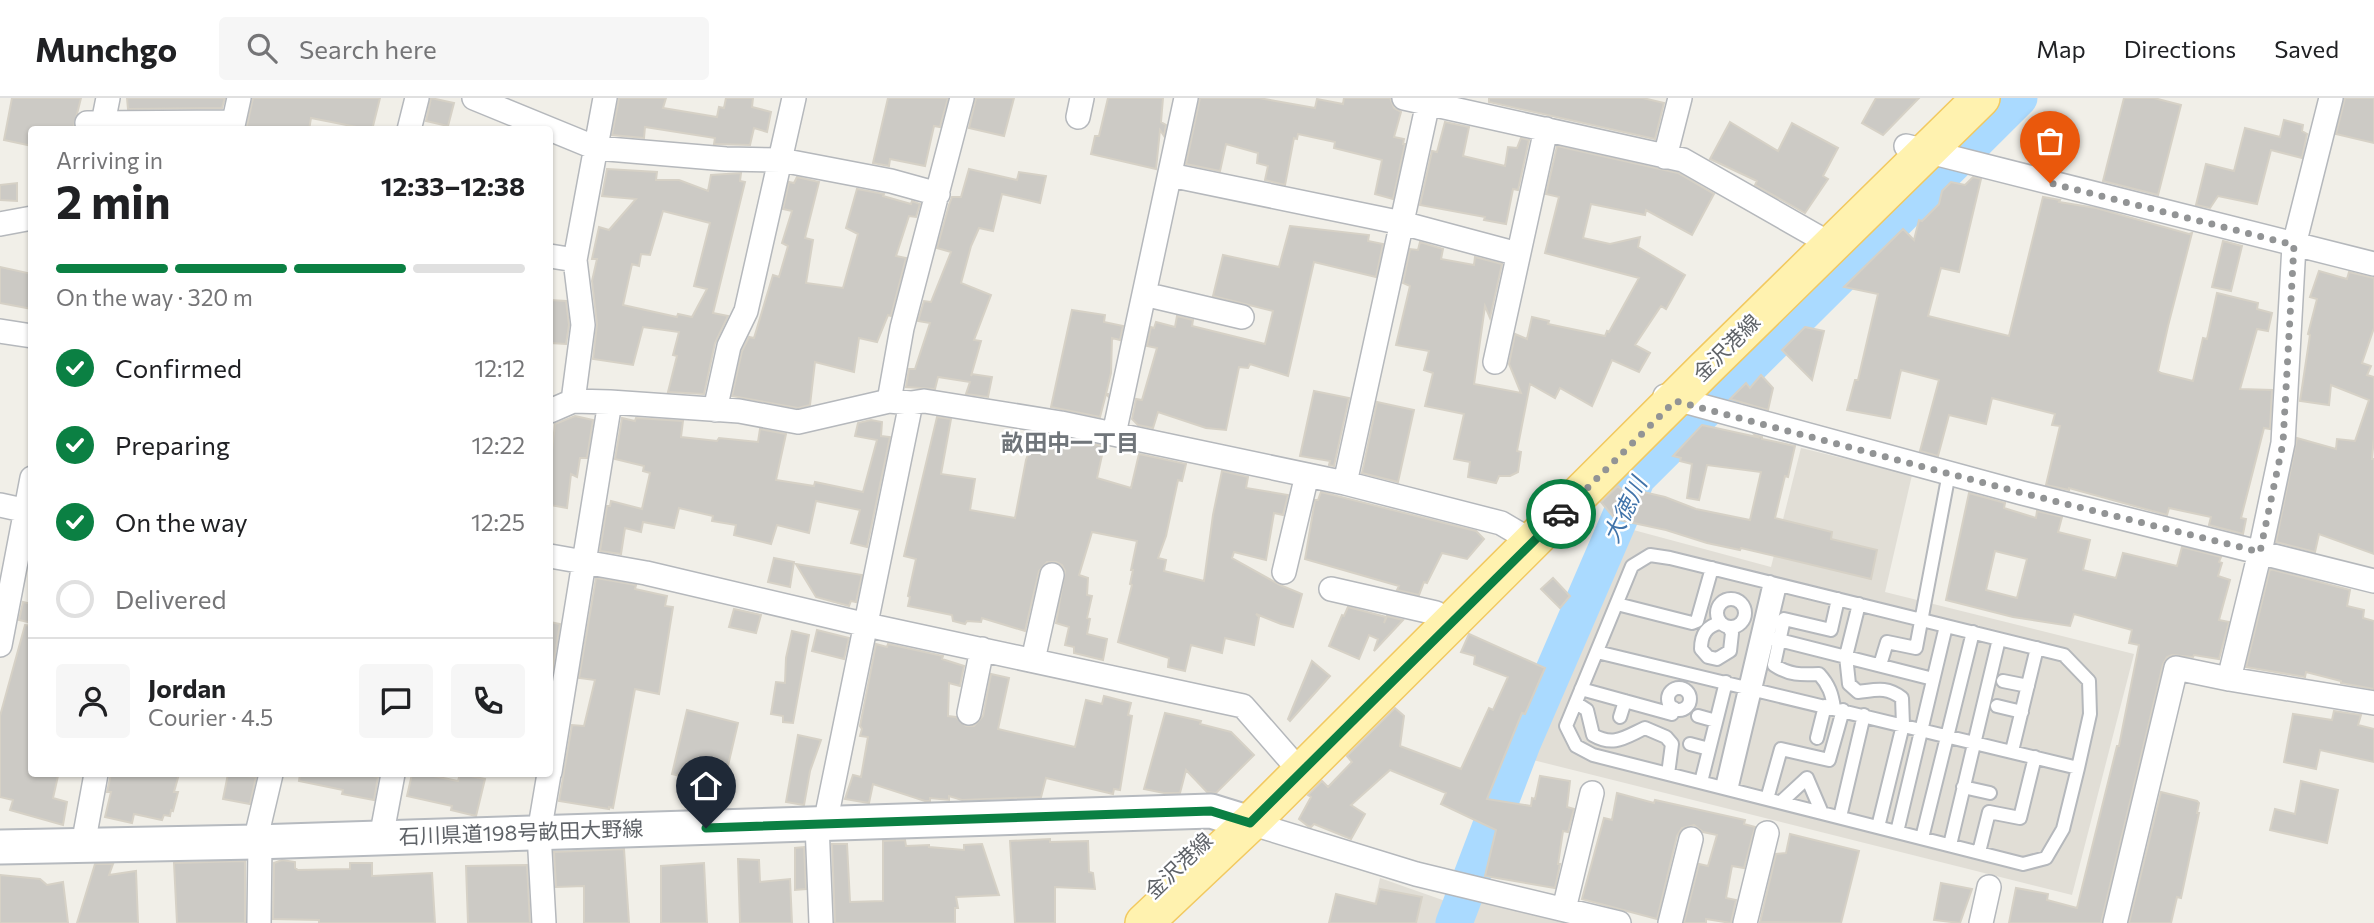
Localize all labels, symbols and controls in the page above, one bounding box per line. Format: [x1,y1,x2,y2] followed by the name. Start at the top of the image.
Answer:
[219,17,709,80] search box
[35,28,177,69] text: Munchgo
[243,29,281,67] icon: search
[299,33,437,64] text: Search here
[2036,34,2086,63] text: Map
[2124,34,2236,63] text: Directions
[2274,34,2339,63] text: Saved
[2020,111,2080,183] pin
[2031,122,2069,160] icon: bag
[56,146,163,174] text: Arriving in
[381,170,525,201] text: 12:33–12:38
[56,172,171,228] text: 2 min
[56,283,253,311] text: On the way · 320 m
[1687,308,1764,385] street label: 金沢港線
[56,349,94,387] icon: check
[115,352,242,383] text: Confirmed
[474,354,525,382] text: 12:12
[56,426,94,464] icon: check
[1001,428,1139,456] district label: 畝田中一丁目
[115,429,230,460] text: Preparing
[471,431,525,459] text: 12:22
[1596,470,1653,547] water label: 大徳川
[1526,479,1596,549] courier
[1542,495,1580,533] icon: car
[56,503,94,541] icon: check
[115,506,248,537] text: On the way
[471,508,525,536] text: 12:25
[115,583,226,614] text: Delivered
[56,664,130,738] button: person
[359,664,433,738] button: chat
[451,664,525,738] button: phone
[148,672,226,703] text: Jordan
[148,703,273,731] text: Courier · 4.5
[676,756,736,828] pin
[687,767,725,805] icon: home
[398,815,644,848] street label: 石川県道198号畝田大野線
[1139,827,1217,903] street label: 金沢港線

